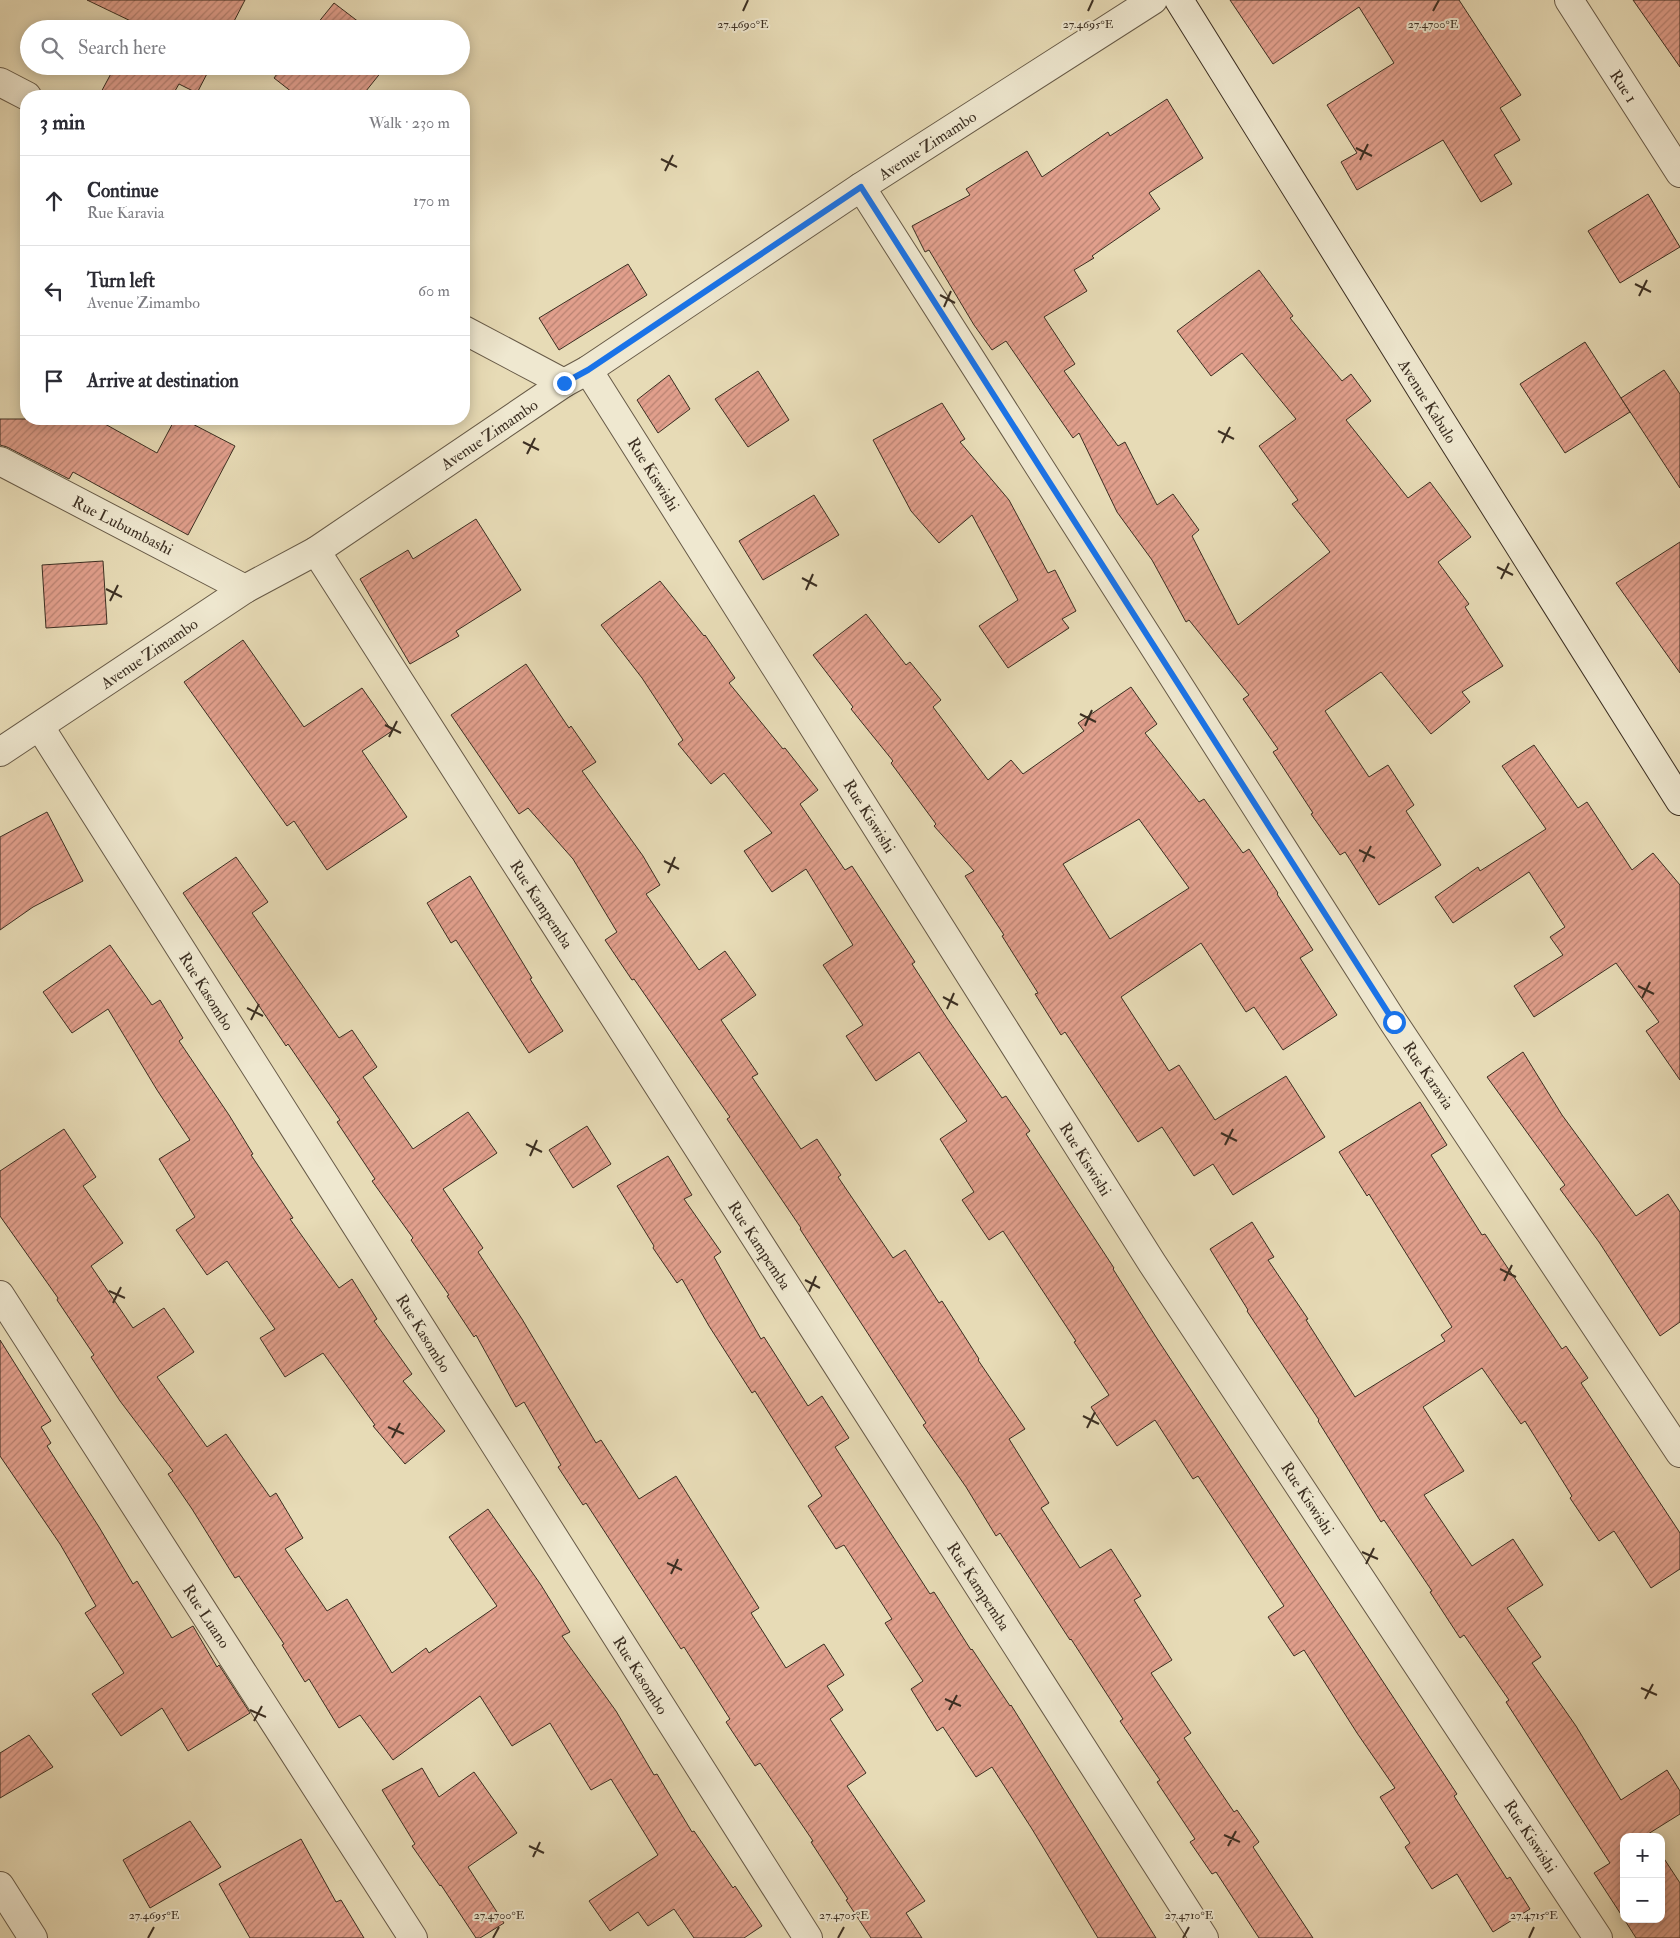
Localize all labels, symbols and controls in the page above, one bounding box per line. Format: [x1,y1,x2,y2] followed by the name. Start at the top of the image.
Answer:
[717,17,769,32] text: 27.4690°E
[1063,17,1114,32] text: 27.4695°E
[1408,17,1459,32] text: 27.4700°E
[20,20,470,75] search box
[38,34,66,62] icon: search
[78,36,166,60] text: Search here
[1605,66,1641,107] street label: Rue 1
[874,107,981,185] street label: Avenue Zimambo
[40,109,85,136] text: 3 min
[369,113,450,133] text: Walk · 230 m
[87,179,158,203] text: Continue
[40,187,68,215] icon: ahead
[413,191,450,211] text: 170 m
[87,203,164,223] text: Rue Karavia
[87,269,155,293] text: Turn left
[40,277,68,305] icon: left
[418,281,450,301] text: 60 m
[87,293,200,313] text: Avenue Zimambo
[1393,355,1461,447] street label: Avenue Kabulo
[40,367,68,395] icon: arrive
[87,369,239,393] text: Arrive at destination
[553,372,576,395] route end
[436,395,542,475] street label: Avenue Zimambo
[623,434,684,515] street label: Rue Kiswishi
[69,492,176,560] street label: Rue Lubumbashi
[96,614,202,694] street label: Avenue Zimambo
[839,776,900,857] street label: Rue Kiswishi
[504,857,577,953] street label: Rue Kampemba
[174,949,238,1035] street label: Rue Kasombo
[1383,1011,1406,1034] route start
[1398,1038,1458,1114] street label: Rue Karavia
[1055,1119,1116,1200] street label: Rue Kiswishi
[722,1198,795,1294] street label: Rue Kampemba
[391,1291,455,1377] street label: Rue Kasombo
[1276,1458,1338,1539] street label: Rue Kiswishi
[941,1539,1014,1635] street label: Rue Kampemba
[178,1581,234,1652] street label: Rue Luano
[608,1633,672,1719] street label: Rue Kasombo
[1499,1796,1561,1877] street label: Rue Kiswishi
[1620,1833,1665,1923] map controls
[1620,1833,1665,1878] button: +
[1620,1878,1665,1923] button: −
[129,1908,180,1923] text: 27.4695°E
[474,1908,525,1923] text: 27.4700°E
[819,1908,869,1923] text: 27.4705°E
[1165,1908,1214,1923] text: 27.4710°E
[1510,1908,1558,1923] text: 27.4715°E

